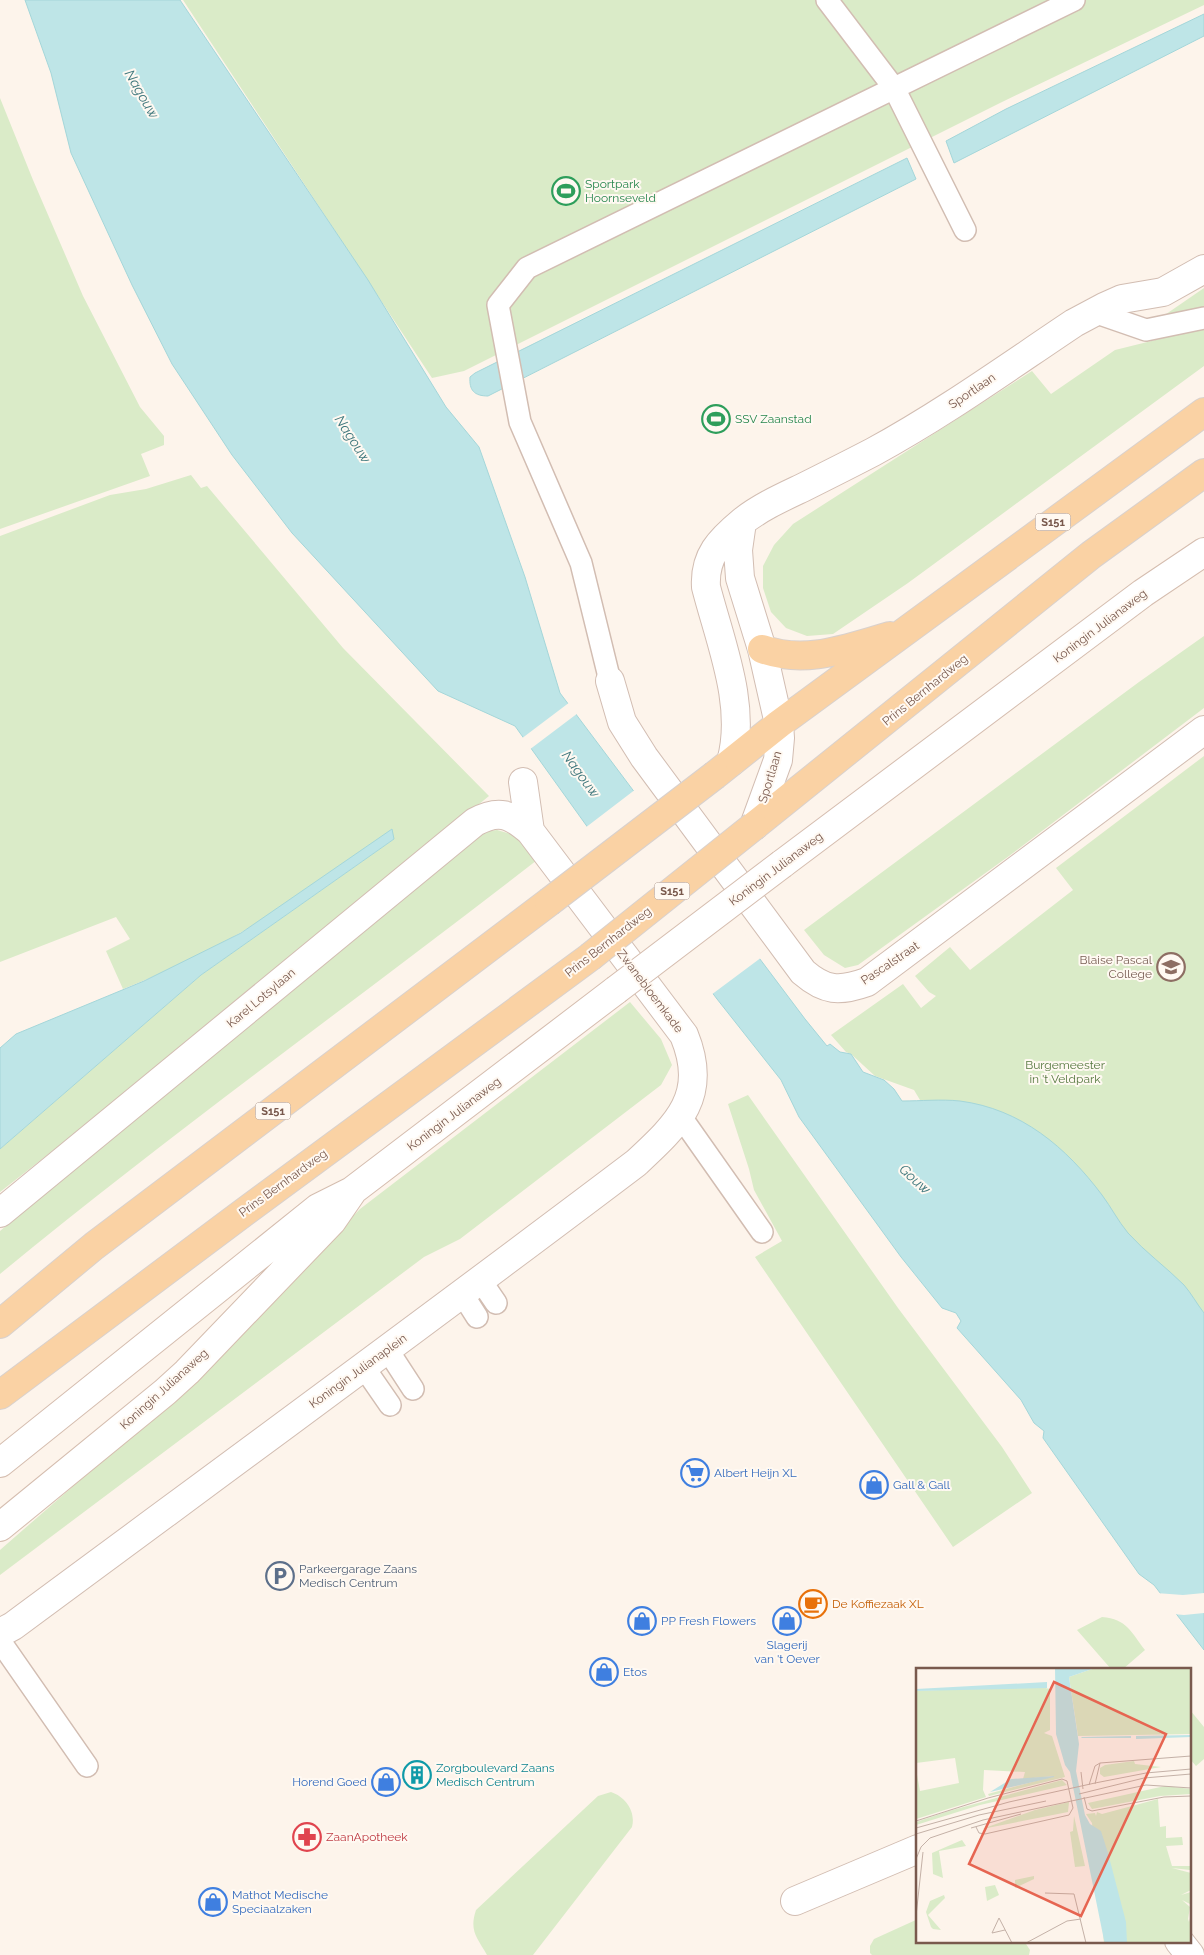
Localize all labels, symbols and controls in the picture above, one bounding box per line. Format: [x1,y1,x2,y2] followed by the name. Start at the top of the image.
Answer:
[122,67,163,122] water label: Nagouw
[551,176,581,206] sports icon: Sportpark Hoornseveld
[585,177,656,205] place label: Sportpark Hoornseveld
[946,370,998,412] street label: Sportlaan
[701,404,731,434] sports icon: SSV Zaanstad
[332,412,374,466] water label: Nagouw
[735,412,812,426] place label: SSV Zaanstad
[1036,514,1070,530] road number: S151
[1050,586,1150,666] street label: Koningin Julianaweg
[880,651,970,729] street label: Prins Bernhardweg
[559,748,603,801] water label: Nagouw
[755,749,785,805] street label: Sportlaan
[726,829,826,909] street label: Koningin Julianaweg
[654,882,690,899] road number: S151
[562,904,654,980] street label: Prins Bernhardweg
[858,938,922,988] street label: Pascalstraat
[614,947,686,1035] street label: Zwanebloemkade
[1156,952,1186,982] school or university icon: Blaise Pascal College
[1080,953,1153,981] place label: Blaise Pascal College
[224,965,298,1031] street label: Karel Lotsylaan
[1025,1058,1106,1086] park label: Burgemeester in 't Veldpark
[404,1074,504,1154] street label: Koningin Julianaweg
[256,1102,290,1120] road number: S151
[236,1146,330,1220] street label: Prins Bernhardweg
[896,1161,934,1197] water label: Gouw
[307,1331,409,1411] street label: Koningin Julianaplein
[117,1346,211,1432] street label: Koningin Julianaweg
[680,1458,710,1488] supermarket icon: Albert Heijn XL
[714,1466,797,1480] place label: Albert Heijn XL
[859,1470,889,1500] shop icon: Gall & Gall
[893,1478,951,1492] place label: Gall & Gall
[265,1561,295,1591] parking icon: Parkeergarage Zaans Medisch Centrum
[299,1562,417,1590] place label: Parkeergarage Zaans Medisch Centrum
[798,1589,828,1619] cafe icon: De Koffiezaak XL
[832,1597,924,1611] place label: De Koffiezaak XL
[627,1606,657,1636] shop icon: PP Fresh Flowers
[772,1606,802,1636] shop icon: Slagerij van 't Oever
[661,1614,756,1628] place label: PP Fresh Flowers
[754,1638,820,1666] place label: Slagerij van 't Oever
[589,1657,619,1687] shop icon: Etos
[623,1665,647,1679] place label: Etos
[916,1668,1192,1942] inset map
[402,1760,432,1790] building icon: Zorgboulevard Zaans Medisch Centrum
[436,1761,555,1789] place label: Zorgboulevard Zaans Medisch Centrum
[371,1767,401,1797] shop icon: Horend Goed
[292,1775,367,1789] place label: Horend Goed
[292,1822,322,1852] pharmacy icon: ZaanApotheek
[326,1830,408,1844] place label: ZaanApotheek
[198,1887,228,1917] shop icon: Mathot Medische Speciaalzaken
[232,1888,328,1916] place label: Mathot Medische Speciaalzaken

